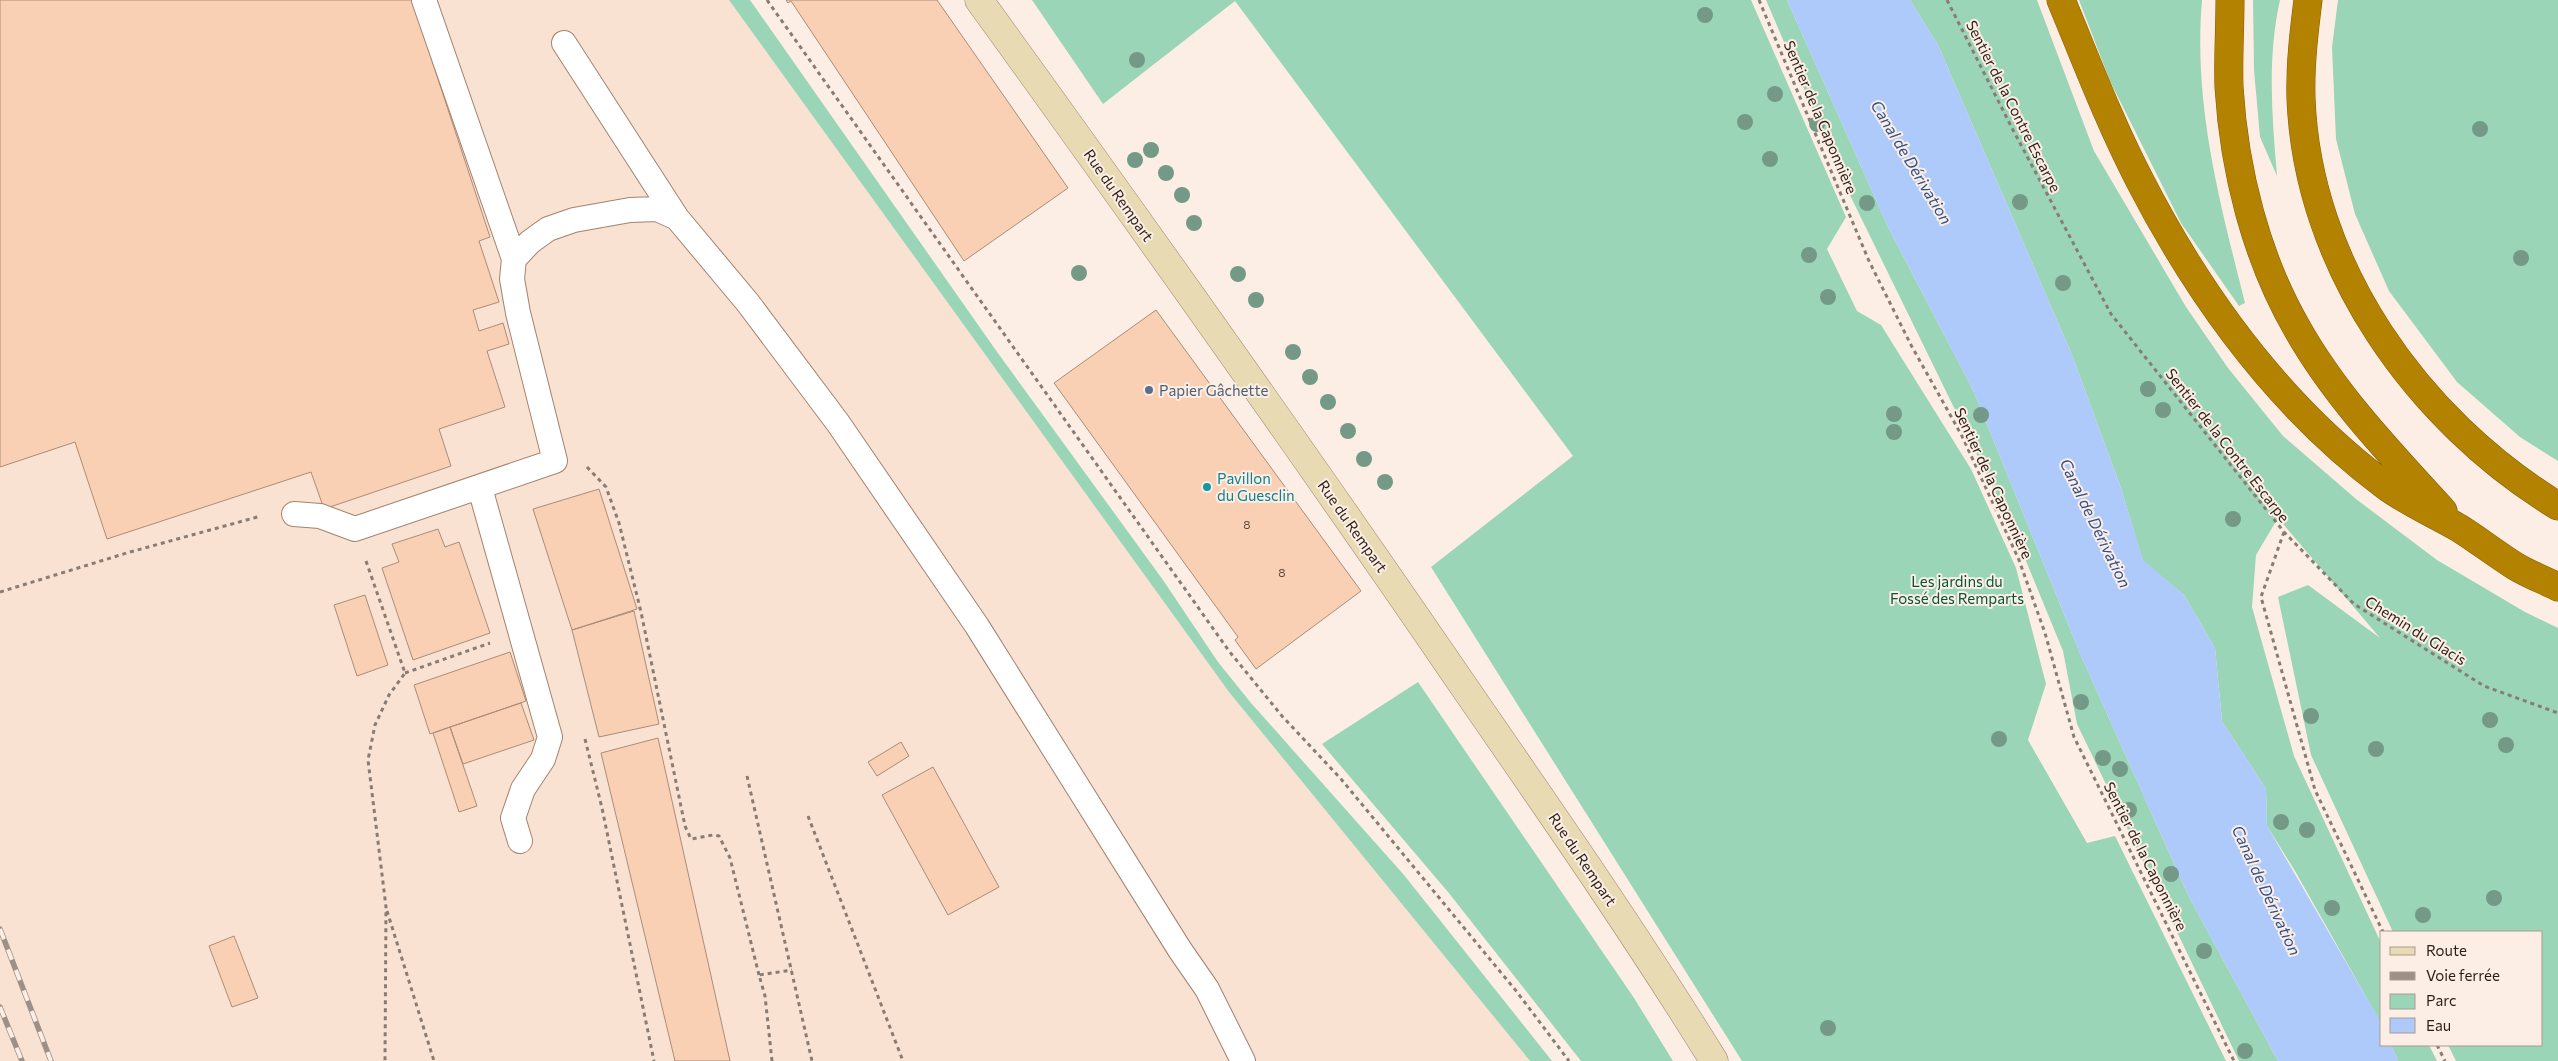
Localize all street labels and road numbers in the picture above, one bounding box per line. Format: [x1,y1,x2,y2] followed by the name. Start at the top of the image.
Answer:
[1963,17,2065,195] street label: Sentier de la Contre Escarpe
[1781,38,1861,196] street label: Sentier de la Caponnière
[1081,145,1157,245] street label: Rue du Rempart
[2162,364,2294,526] street label: Sentier de la Contre Escarpe
[1951,405,2037,561] street label: Sentier de la Caponnière
[1315,476,1391,576] street label: Rue du Rempart
[2362,592,2470,668] street label: Chemin du Glacis
[2101,779,2191,934] street label: Sentier de la Caponnière
[1545,809,1621,909] street label: Rue du Rempart

